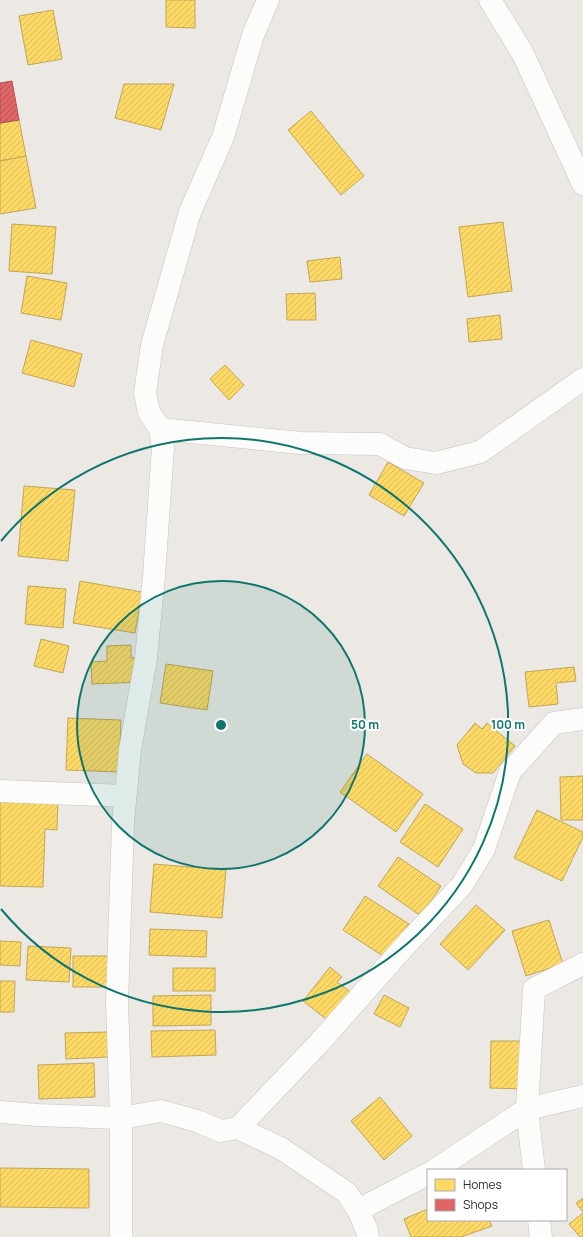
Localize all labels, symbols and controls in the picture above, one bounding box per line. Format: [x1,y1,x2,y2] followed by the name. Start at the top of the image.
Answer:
[351,716,379,733] text: 50 m
[491,716,525,733] text: 100 m
[214,718,228,732] centre of rings
[427,1169,567,1221] legend
[463,1176,502,1193] text: Homes
[463,1196,498,1213] text: Shops

